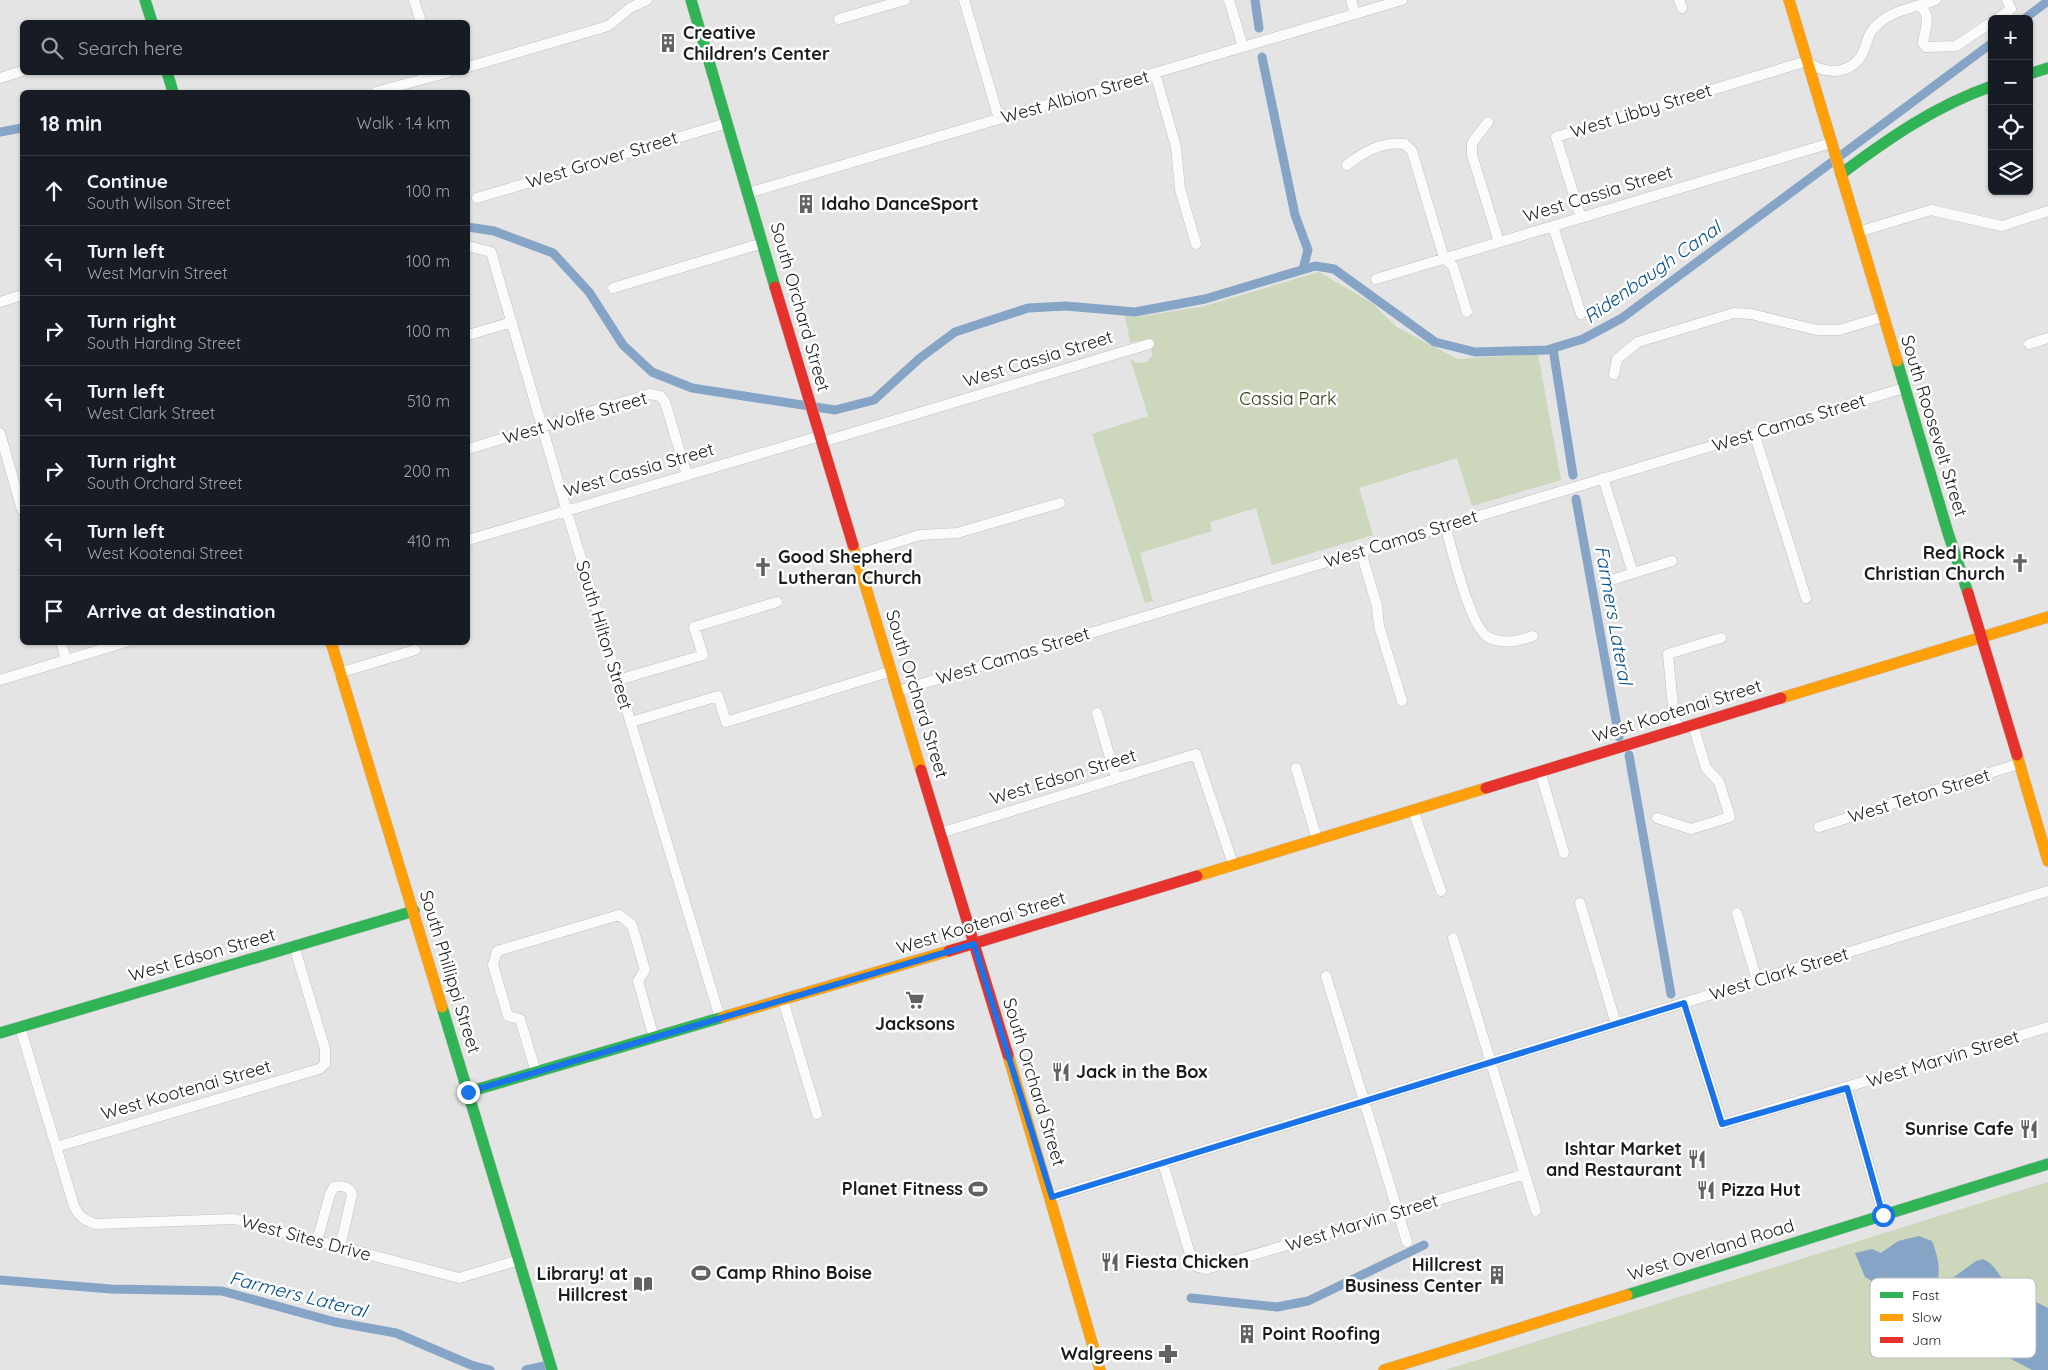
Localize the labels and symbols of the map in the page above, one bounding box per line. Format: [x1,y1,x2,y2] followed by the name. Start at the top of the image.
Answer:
[683,21,830,65] place label: Creative Children's Center
[657,32,679,54] building icon: Creative Children's Center
[998,64,1151,129] street label: West Albion Street
[1568,78,1714,143] street label: West Libby Street
[523,126,680,194] street label: West Grover Street
[1520,160,1675,227] street label: West Cassia Street
[821,192,979,215] place label: Idaho DanceSport
[795,193,817,215] building icon: Idaho DanceSport
[1579,214,1727,328] water label: Ridenbaugh Canal
[765,220,836,394] street label: South Orchard Street
[960,325,1115,392] street label: West Cassia Street
[1896,332,1973,519] street label: South Roosevelt Street
[500,386,650,449] street label: West Wolfe Street
[1239,387,1337,410] park label: Cassia Park
[1709,388,1868,457] street label: West Camas Street
[561,437,717,502] street label: West Cassia Street
[1321,504,1480,573] street label: West Camas Street
[1864,541,2005,585] place label: Red Rock Christian Church
[1590,544,1638,689] water label: Farmers Lateral
[778,545,922,589] place label: Good Shepherd Lutheran Church
[2009,552,2031,574] church icon: Red Rock Christian Church
[752,556,774,578] church icon: Good Shepherd Lutheran Church
[571,557,638,712] street label: South Hilton Street
[881,607,954,781] street label: South Orchard Street
[933,621,1092,690] street label: West Camas Street
[1589,674,1764,747] street label: West Kootenai Street
[987,743,1139,810] street label: West Edson Street
[1845,763,1993,828] street label: West Teton Street
[893,886,1068,959] street label: West Kootenai Street
[415,888,486,1056] street label: South Phillippi Street
[126,923,278,986] street label: West Edson Street
[1707,941,1851,1006] street label: West Clark Street
[904,989,926,1011] supermarket icon: Jacksons
[998,995,1071,1169] street label: South Orchard Street
[875,1012,955,1035] place label: Jacksons
[1864,1024,2022,1093] street label: West Marvin Street
[98,1054,273,1125] street label: West Kootenai Street
[1076,1060,1207,1083] place label: Jack in the Box
[1050,1061,1072,1083] restaurant icon: Jack in the Box
[457,1081,480,1104] route end
[1905,1117,2014,1140] place label: Sunrise Cafe
[2018,1118,2040,1140] restaurant icon: Sunrise Cafe
[1546,1137,1682,1181] place label: Ishtar Market and Restaurant
[1686,1148,1708,1170] restaurant icon: Ishtar Market and Restaurant
[842,1177,963,1200] place label: Planet Fitness
[967,1178,989,1200] sports icon: Planet Fitness
[1721,1178,1801,1201] place label: Pizza Hut
[1695,1179,1717,1201] restaurant icon: Pizza Hut
[1283,1188,1441,1257] street label: West Marvin Street
[1872,1204,1895,1227] route start
[239,1209,374,1266] street label: West Sites Drive
[1625,1213,1797,1286] street label: West Overland Road
[1125,1250,1249,1273] place label: Fiesta Chicken
[1099,1251,1121,1273] restaurant icon: Fiesta Chicken
[1345,1253,1482,1297] place label: Hillcrest Business Center
[716,1261,872,1284] place label: Camp Rhino Boise
[537,1262,628,1306] place label: Library! at Hillcrest
[690,1262,712,1284] sports icon: Camp Rhino Boise
[1486,1264,1508,1286] building icon: Hillcrest Business Center
[227,1265,372,1323] water label: Farmers Lateral
[632,1273,654,1295] library icon: Library! at Hillcrest
[1870,1278,2036,1358] legend
[1912,1286,1940,1304] text: Fast
[1912,1308,1942,1326] text: Slow
[1262,1322,1380,1345] place label: Point Roofing
[1236,1323,1258,1345] building icon: Point Roofing
[1912,1331,1941,1349] text: Jam
[1061,1342,1153,1365] place label: Walgreens
[1157,1343,1179,1365] pharmacy icon: Walgreens

